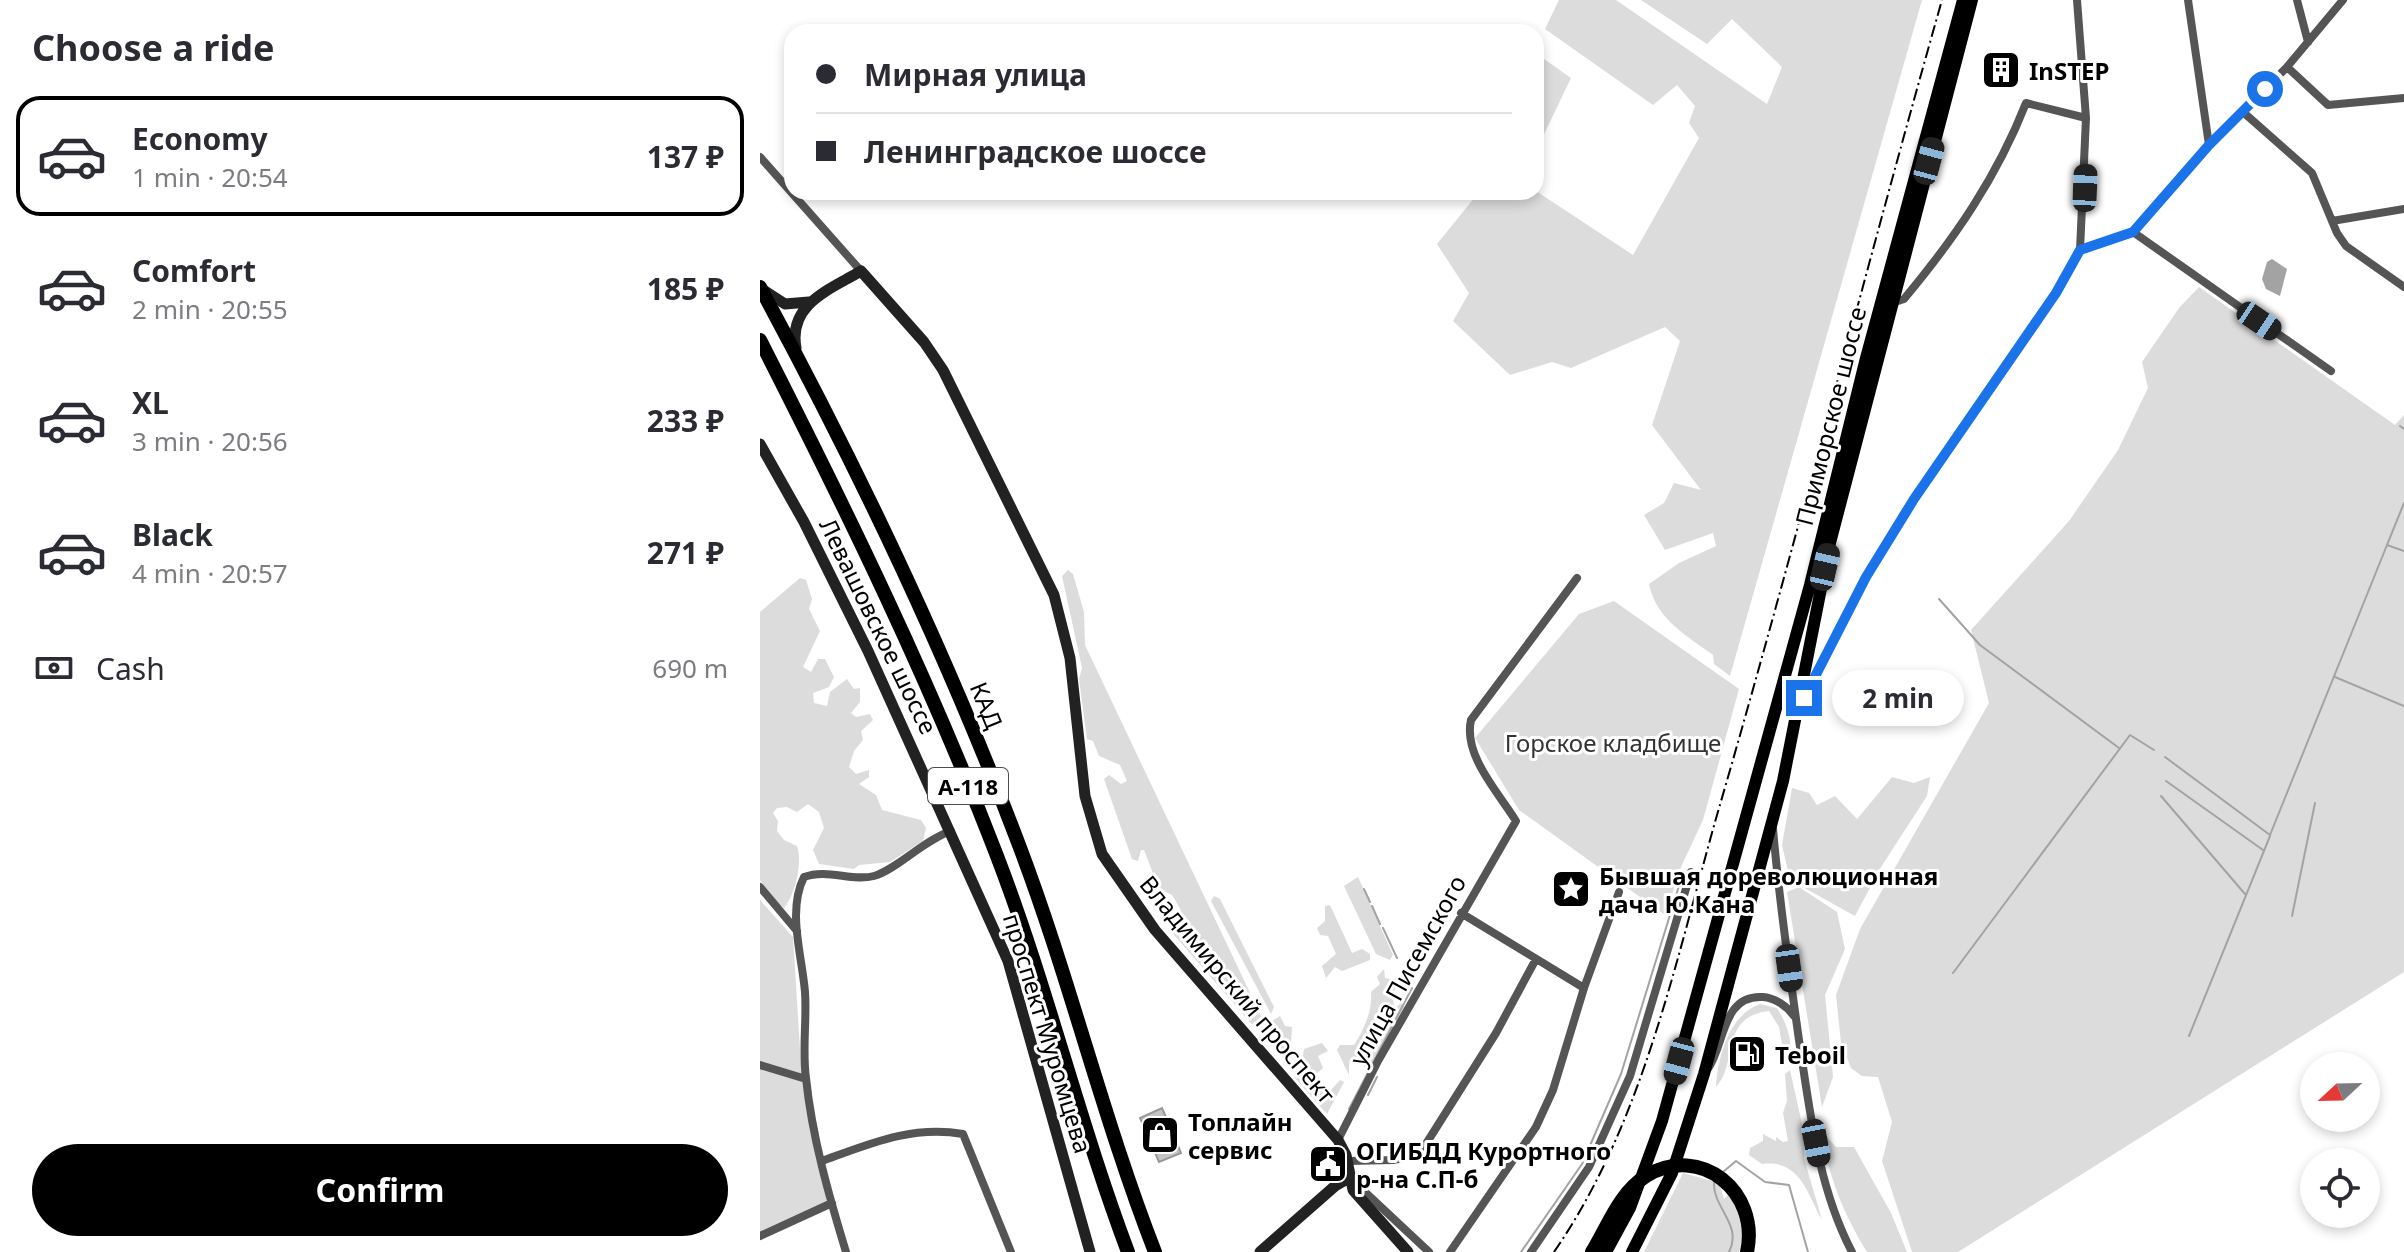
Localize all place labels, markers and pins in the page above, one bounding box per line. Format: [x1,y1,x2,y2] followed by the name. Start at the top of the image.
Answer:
[1980,49,2022,91] building icon: InSTEP
[2029,54,2109,87] place label: InSTEP
[1599,859,1938,920] place label: Бывшая дореволюционная дача Ю.Кана
[1550,868,1592,910] place icon: Бывшая дореволюционная дача Ю.Кана
[1726,1033,1768,1075] fuel station icon: Teboil
[1775,1038,1846,1071] place label: Teboil
[1188,1105,1293,1166] place label: Топлайн сервис
[1139,1114,1181,1156] shop icon: Топлайн сервис
[1356,1134,1611,1195] place label: ОГИБДД Курортного р-на С.П-б
[1307,1143,1349,1185] public building icon: ОГИБДД Курортного р-на С.П-б

